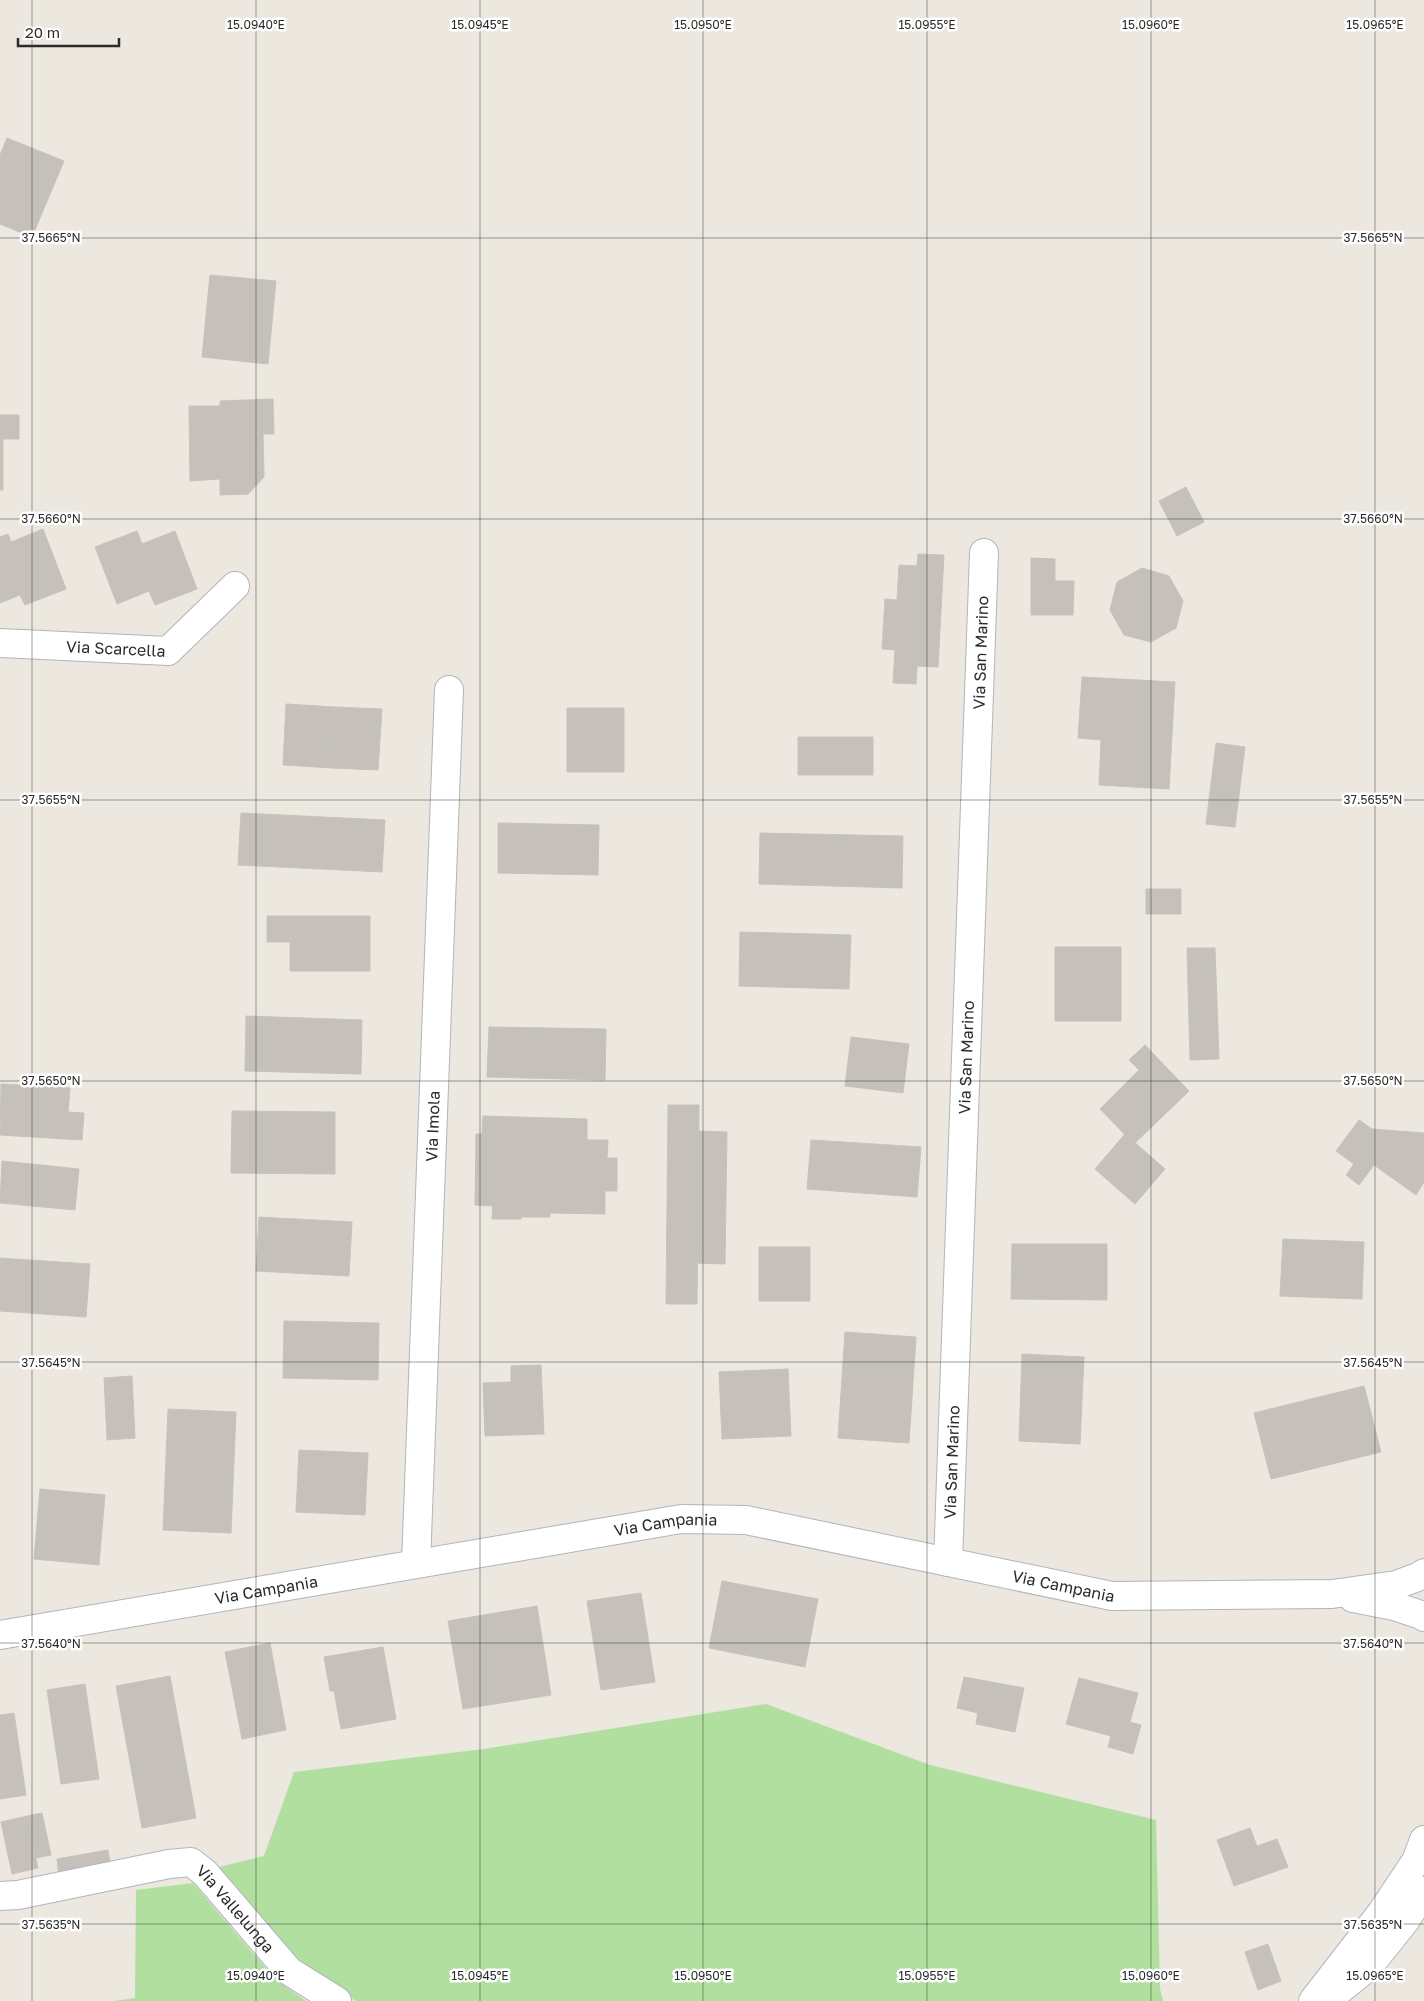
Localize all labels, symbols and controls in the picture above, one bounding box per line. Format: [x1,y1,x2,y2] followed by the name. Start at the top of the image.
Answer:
[18,15,119,47] scale bar
[227,17,285,32] text: 15.0940°E
[451,17,509,32] text: 15.0945°E
[674,17,732,32] text: 15.0950°E
[898,17,956,32] text: 15.0955°E
[1122,17,1180,32] text: 15.0960°E
[1346,17,1404,32] text: 15.0965°E
[25,23,60,41] text: 20 m
[21,230,81,245] text: 37.5665°N
[1343,230,1403,245] text: 37.5665°N
[21,511,81,526] text: 37.5660°N
[1343,511,1403,526] text: 37.5660°N
[968,595,992,710] street label: Via San Marino
[66,636,166,661] street label: Via Scarcella
[22,792,80,807] text: 37.5655°N
[1344,792,1402,807] text: 37.5655°N
[954,1000,978,1115] street label: Via San Marino
[21,1073,81,1088] text: 37.5650°N
[1343,1073,1403,1088] text: 37.5650°N
[421,1090,444,1162] street label: Via Imola
[21,1355,81,1370] text: 37.5645°N
[1343,1355,1403,1370] text: 37.5645°N
[940,1405,964,1519] street label: Via San Marino
[612,1508,717,1540] street label: Via Campania
[1010,1566,1116,1606] street label: Via Campania
[213,1571,319,1608] street label: Via Campania
[21,1636,81,1651] text: 37.5640°N
[1343,1636,1403,1651] text: 37.5640°N
[193,1860,279,1957] street label: Via Vallelunga
[22,1917,80,1932] text: 37.5635°N
[1344,1917,1402,1932] text: 37.5635°N
[227,1968,285,1983] text: 15.0940°E
[451,1968,509,1983] text: 15.0945°E
[674,1968,732,1983] text: 15.0950°E
[898,1968,956,1983] text: 15.0955°E
[1122,1968,1180,1983] text: 15.0960°E
[1346,1968,1404,1983] text: 15.0965°E

